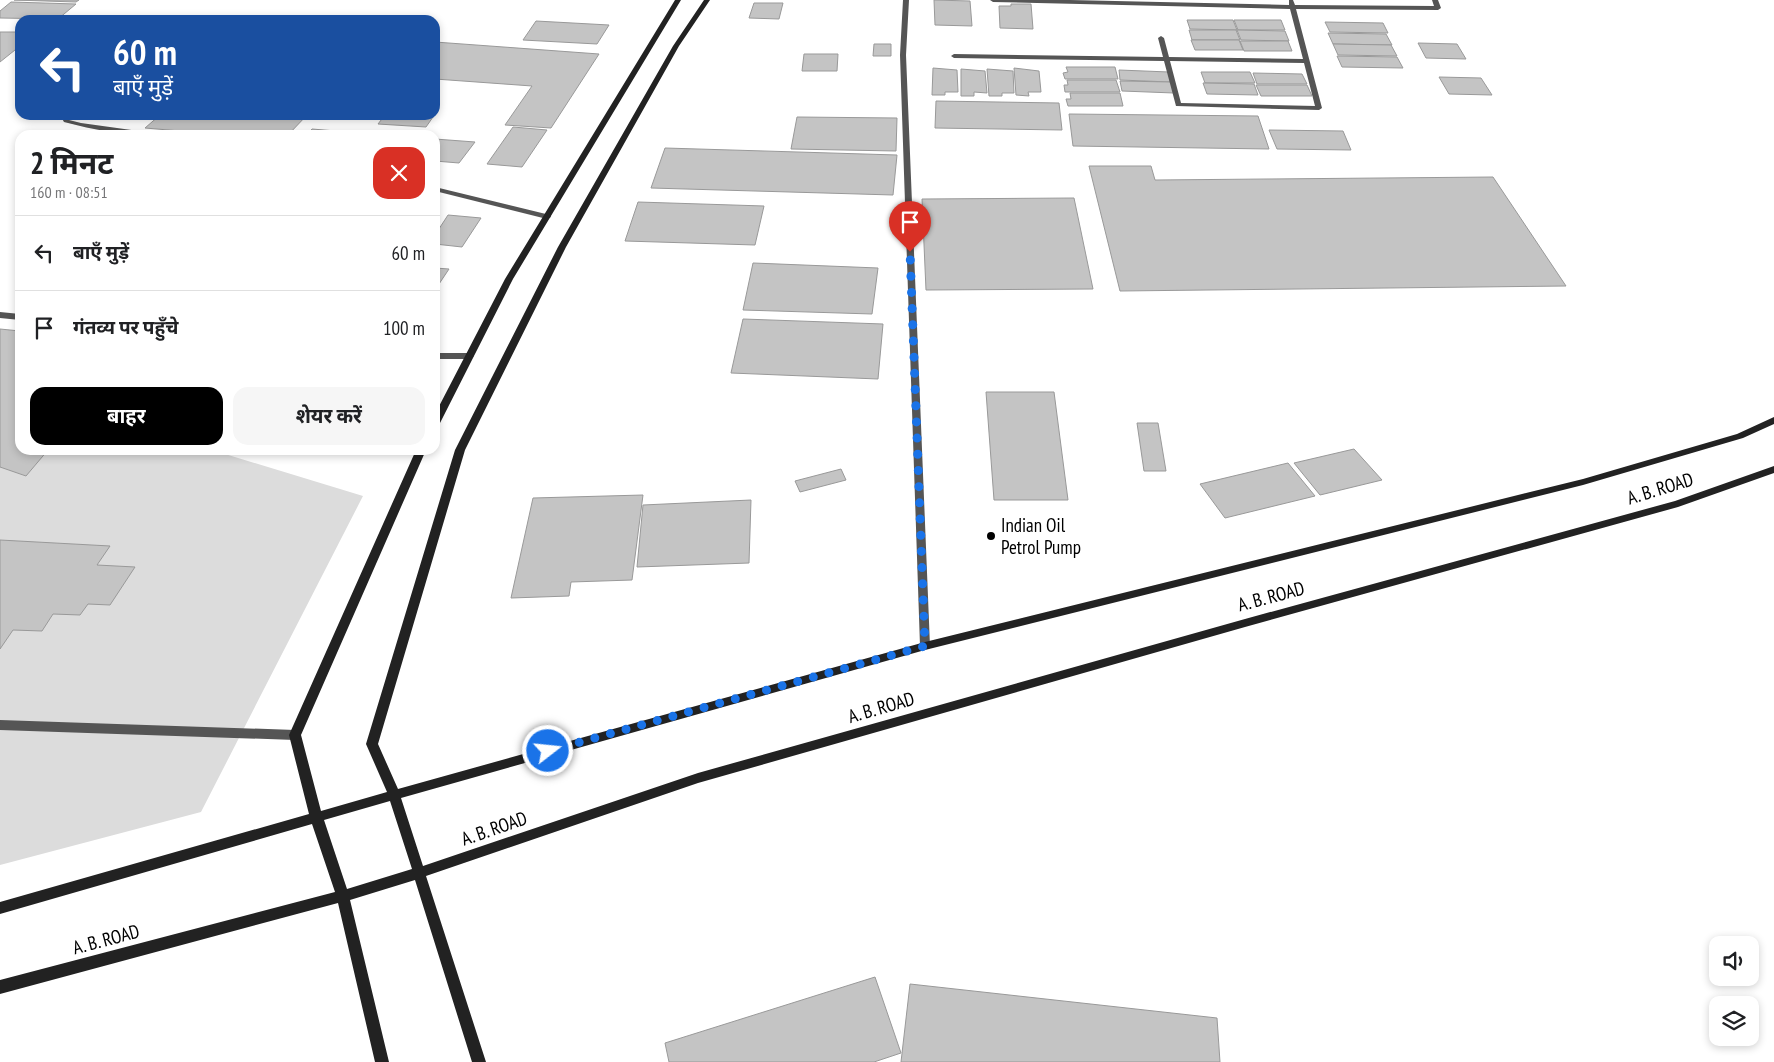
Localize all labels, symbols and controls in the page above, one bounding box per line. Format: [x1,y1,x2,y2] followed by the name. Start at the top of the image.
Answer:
[113,29,177,75] text: 60 m
[30,35,95,100] icon: left
[113,73,173,101] text: बाएँ मुड़ें
[30,143,113,182] text: 2 मिनट
[373,147,425,199] button: close
[30,182,108,202] text: 160 m · 08:51
[889,201,931,252] pin
[896,208,924,236] icon: arrive
[30,239,58,267] icon: left
[73,240,129,264] text: बाएँ मुड़ें
[392,241,425,265] text: 60 m
[30,314,58,342] icon: arrive
[73,315,178,339] text: गंतव्य पर पहुँचे
[383,316,425,340] text: 100 m
[30,387,223,445] button: बाहर
[233,387,425,445] button: शेयर करें
[1624,467,1696,509] street label: A. B. ROAD
[1001,513,1081,559] place label: Indian Oil Petrol Pump
[985,530,997,542] marker: Indian Oil Petrol Pump
[1235,576,1307,616] street label: A. B. ROAD
[845,686,917,728] street label: A. B. ROAD
[521,724,573,776] position arrow
[458,806,530,850] street label: A. B. ROAD
[70,919,142,959] street label: A. B. ROAD
[1709,936,1759,1046] map controls
[1709,936,1759,986] button: sound
[1709,996,1759,1046] button: layers

